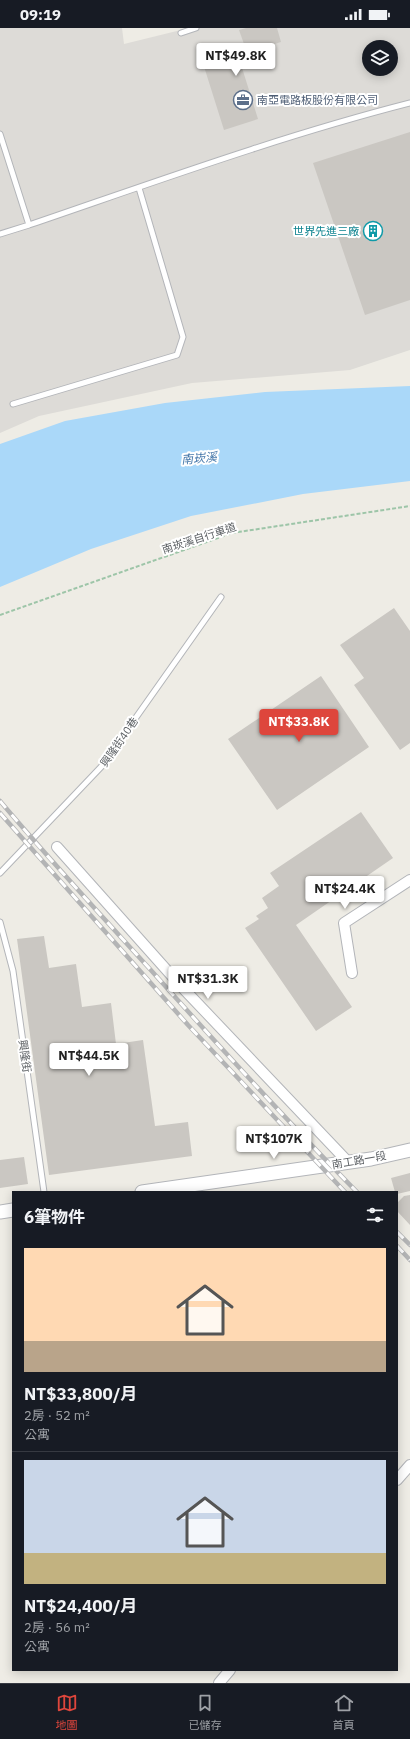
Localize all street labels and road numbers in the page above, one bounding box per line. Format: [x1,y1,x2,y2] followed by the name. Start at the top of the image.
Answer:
[160,519,238,557] street label: 南崁溪自行車道
[97,715,141,769] street label: 興隆街40巷
[16,1039,34,1073] street label: 興隆街
[331,1148,387,1172] street label: 南工路一段

